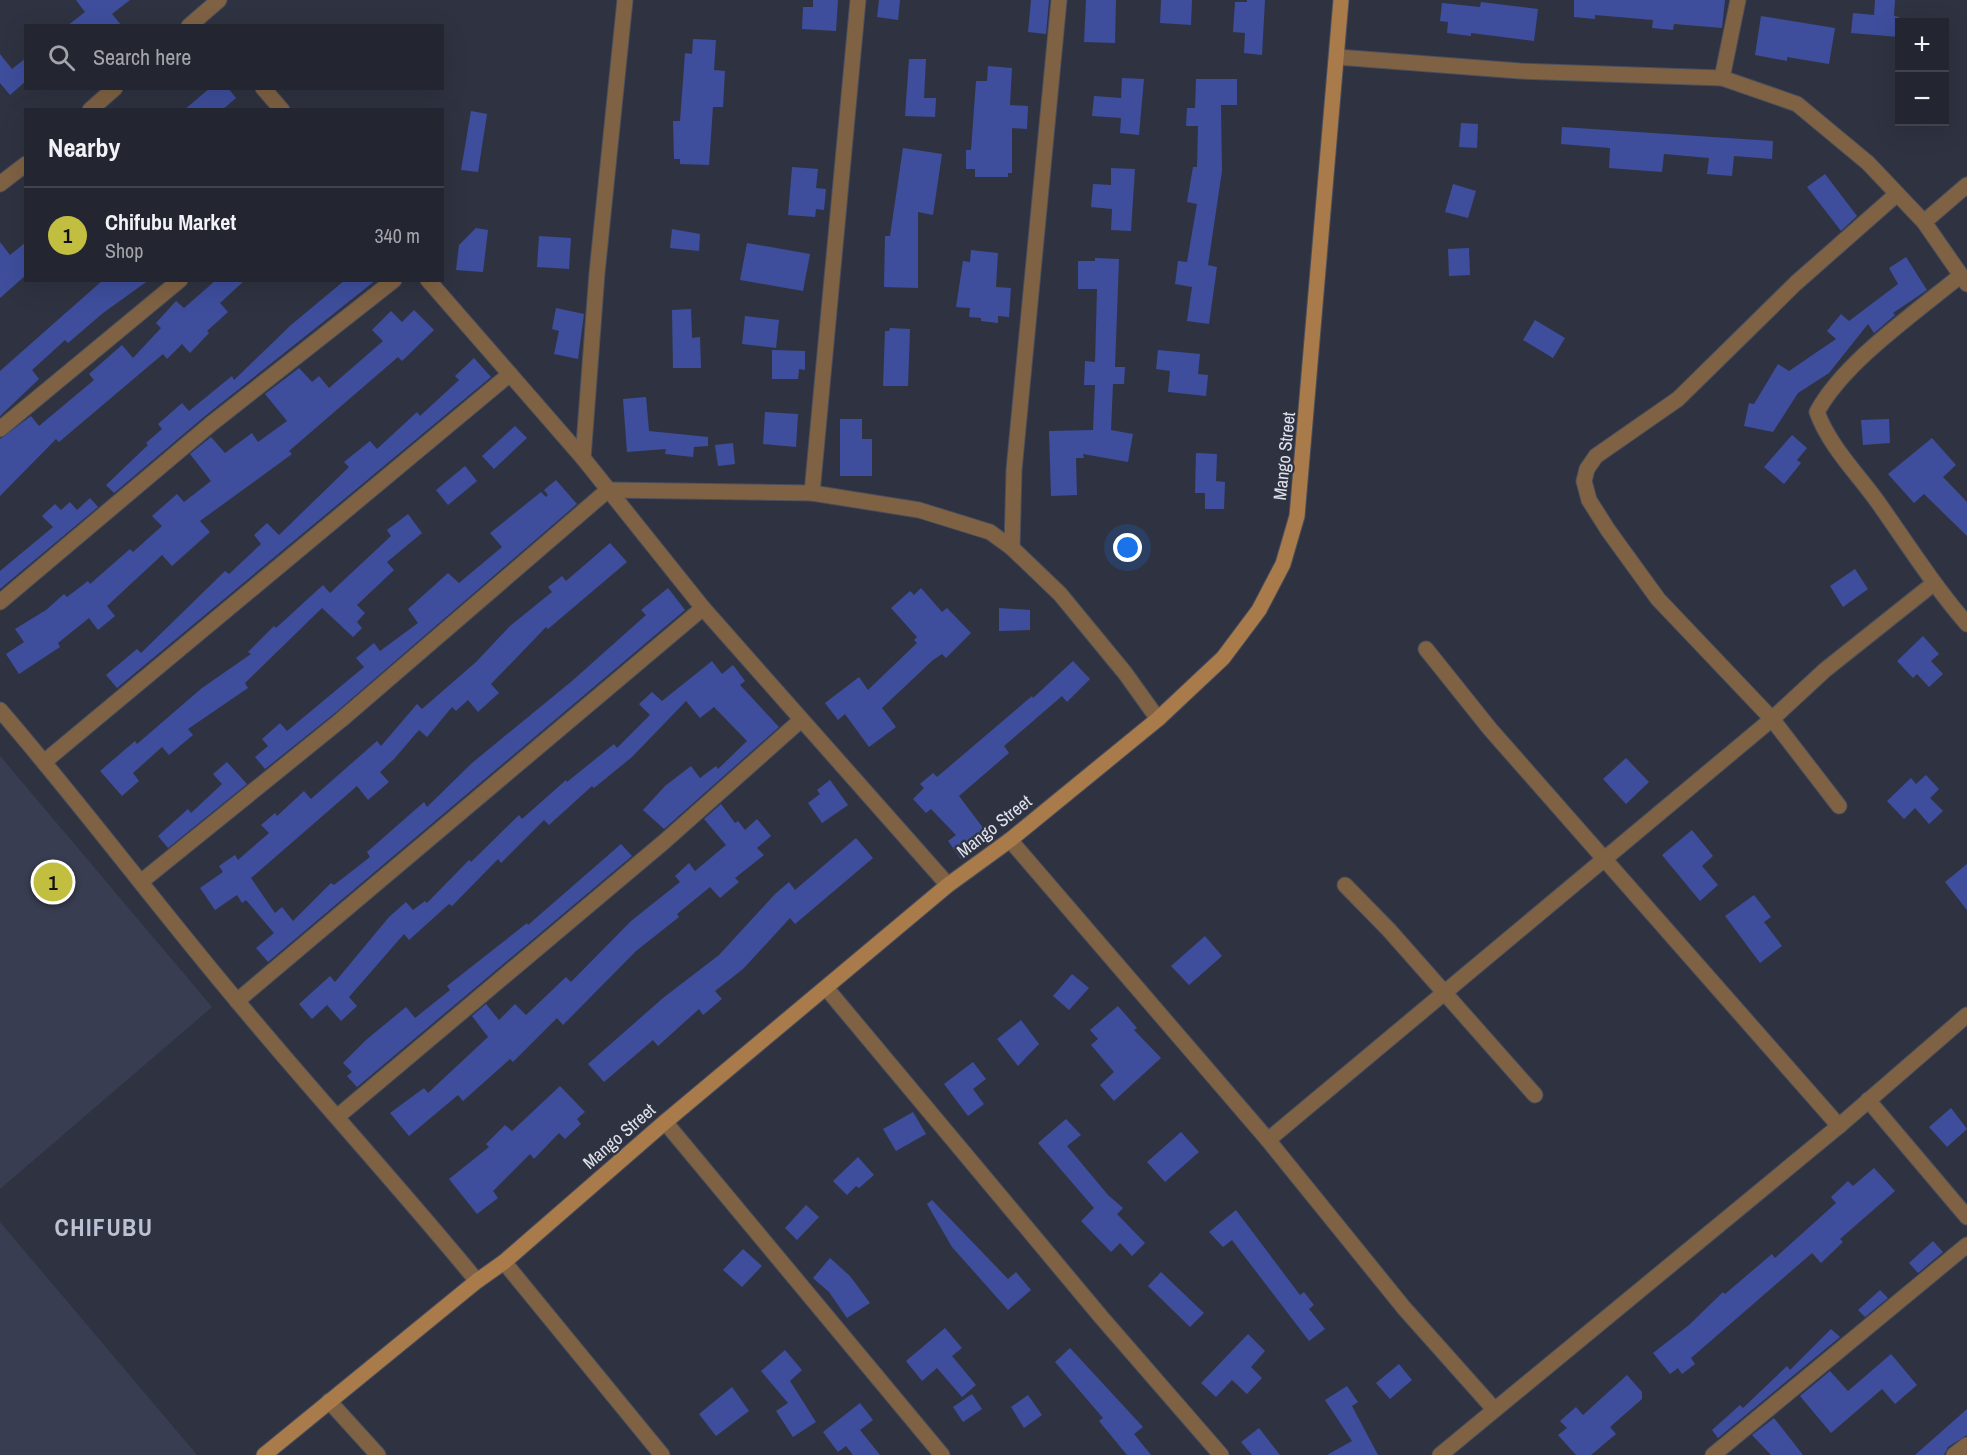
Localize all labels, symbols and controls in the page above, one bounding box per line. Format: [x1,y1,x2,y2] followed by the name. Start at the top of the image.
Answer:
[1895,18,1949,126] map controls
[1895,18,1949,72] button: +
[24,24,444,90] search box
[45,41,78,74] icon: search
[93,42,191,72] text: Search here
[1895,72,1949,126] button: −
[48,130,120,165] text: Nearby
[105,207,236,237] text: Chifubu Market
[63,222,72,249] text: 1
[374,222,420,249] text: 340 m
[105,237,143,264] text: Shop
[1267,411,1301,501] street label: Mango Street
[1113,533,1142,562] your location
[951,789,1037,863] street label: Mango Street
[34,860,72,904] pin: 1
[577,1097,661,1175] street label: Mango Street
[54,1211,154,1243] district label: CHIFUBU

